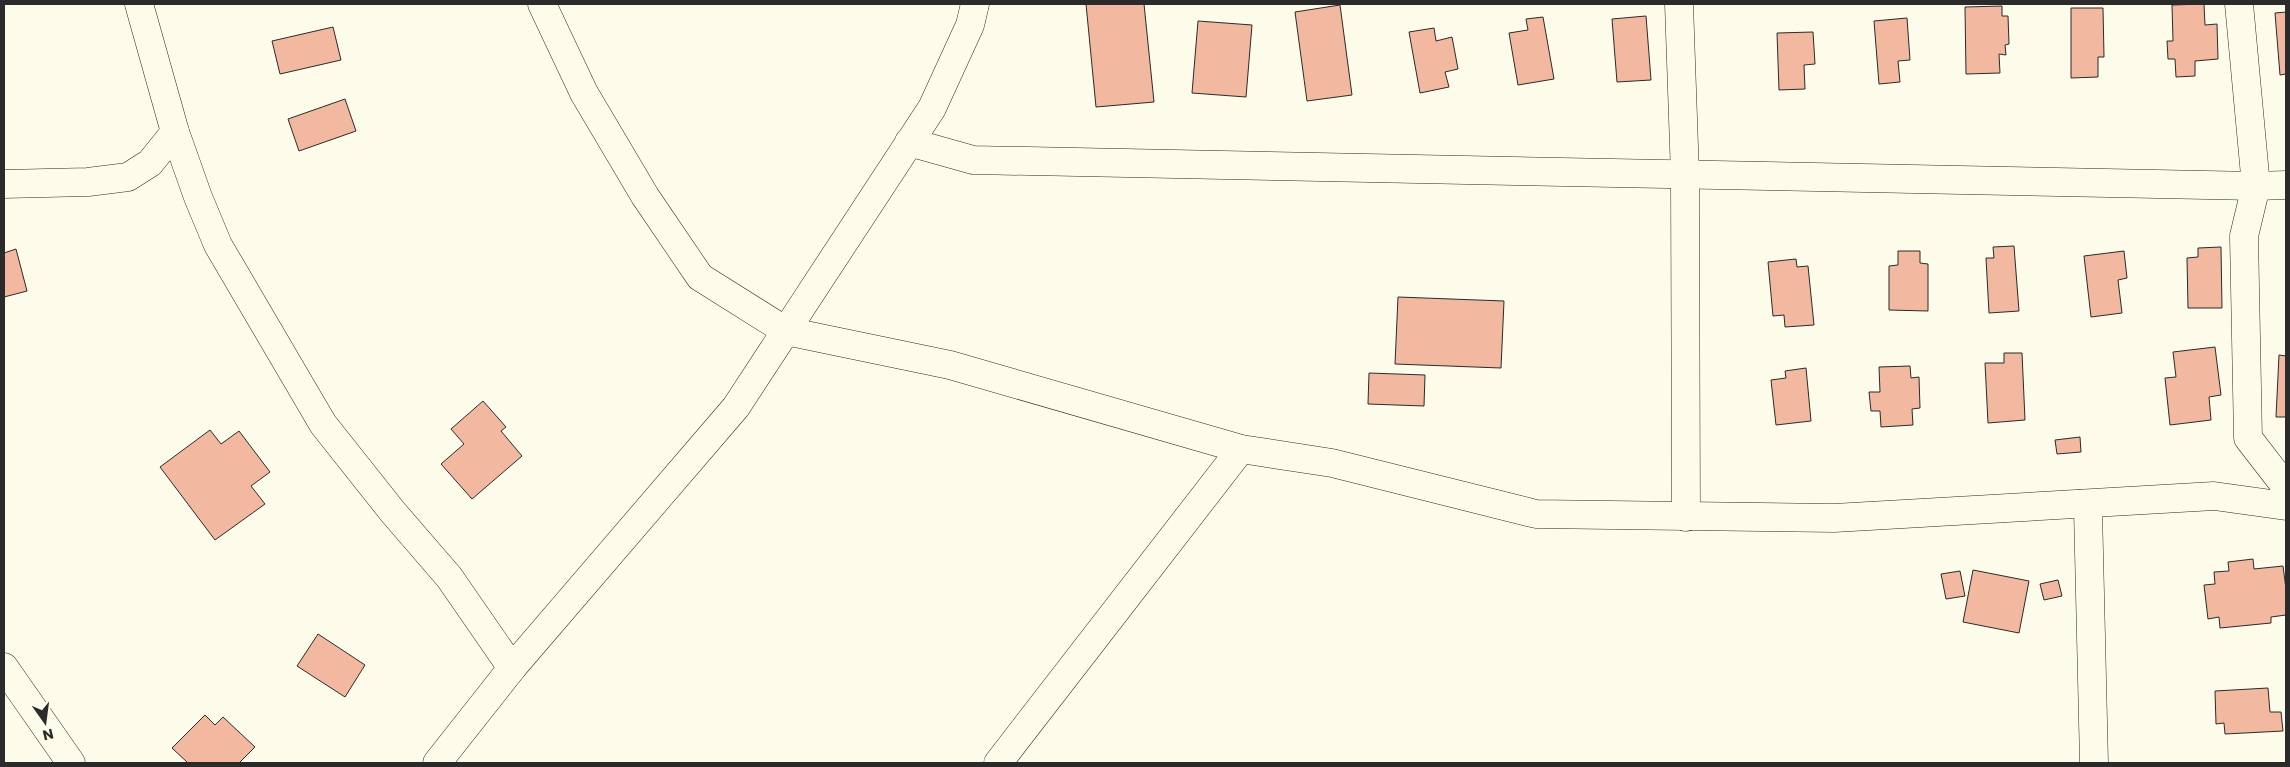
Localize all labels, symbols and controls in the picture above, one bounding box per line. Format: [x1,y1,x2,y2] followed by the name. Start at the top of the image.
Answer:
[20,697,70,747] north arrow
[41,724,56,746] text: N

